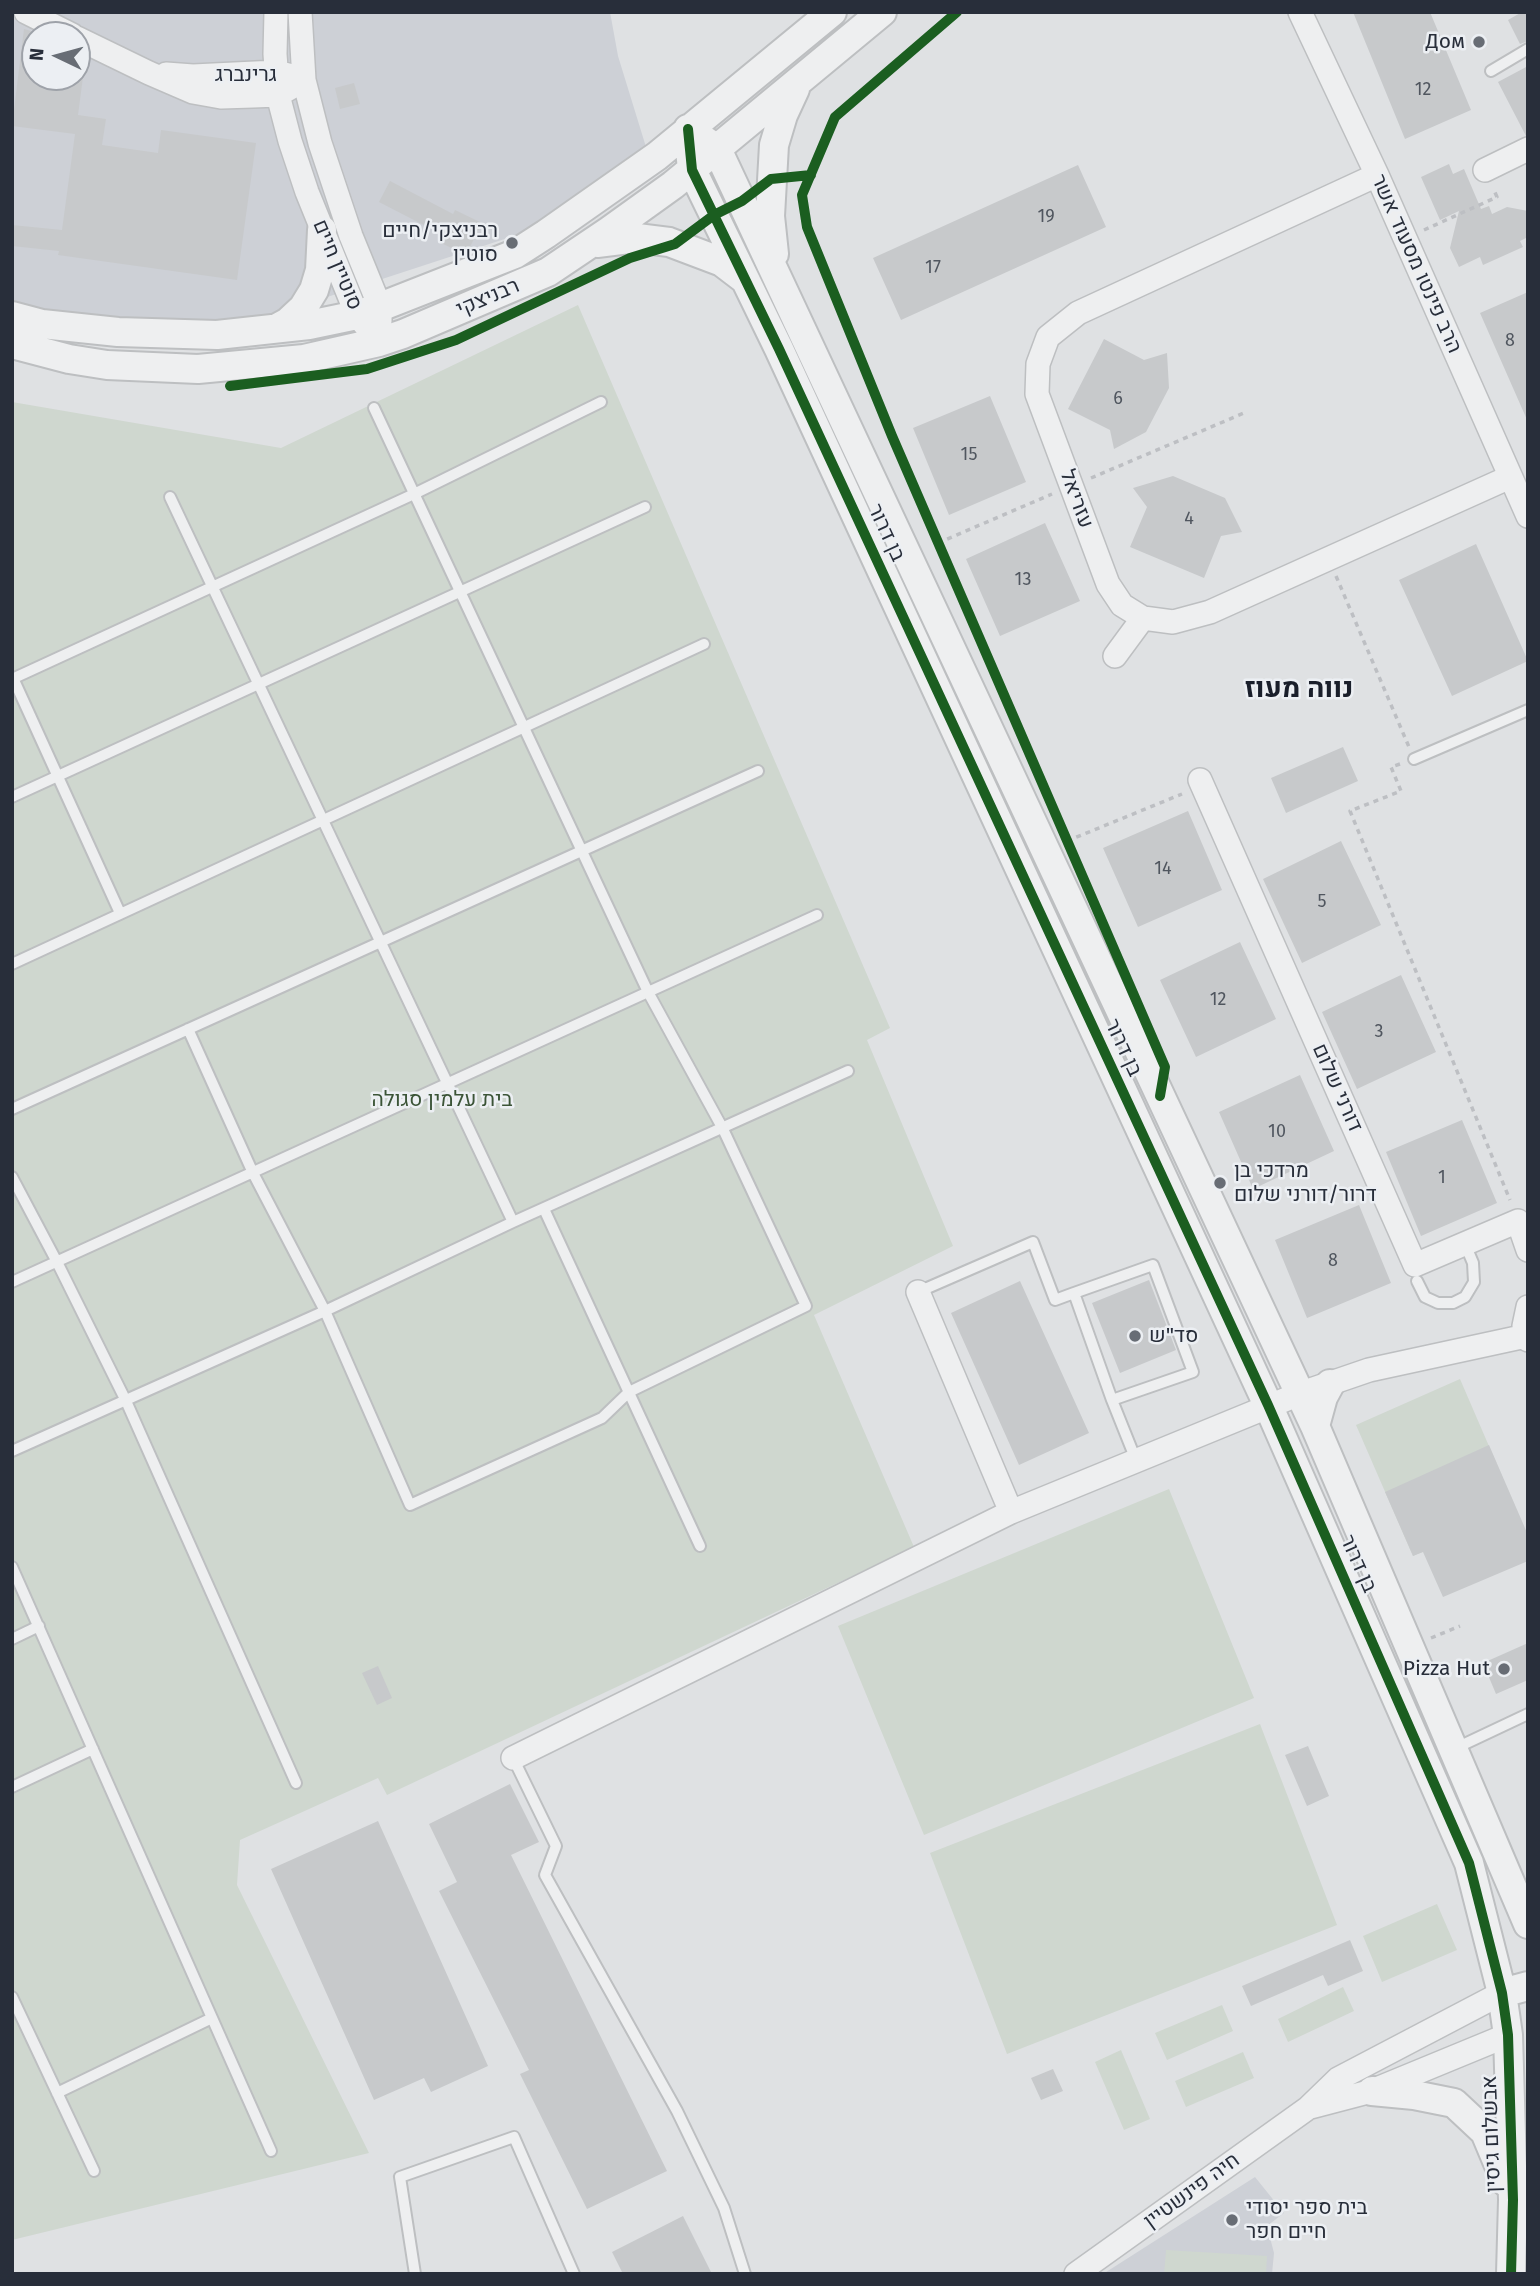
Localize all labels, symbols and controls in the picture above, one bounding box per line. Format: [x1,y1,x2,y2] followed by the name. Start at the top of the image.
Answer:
[21,21,91,91] north arrow
[1426,29,1465,55] place label: Дом
[1471,34,1487,50] marker: Дом
[25,47,49,62] text: N
[215,62,277,88] street label: גרינברג
[1415,79,1431,101] house number: 12
[1365,171,1467,357] street label: הרב פינטו מסעוד אשר
[1037,206,1055,228] house number: 19
[307,216,367,314] street label: סוטיין חיים
[382,218,498,268] place label: רבניצקי/חיים סוטין
[504,235,520,251] marker: רבניצקי/חיים סוטין
[925,257,941,279] house number: 17
[453,273,523,323] street label: רבניצקי
[1505,330,1515,352] house number: 8
[1113,388,1123,410] house number: 6
[961,444,977,466] house number: 15
[1054,466,1098,532] street label: עזריאל
[862,500,910,566] street label: בן דרור
[1184,508,1194,530] house number: 4
[1015,569,1031,591] house number: 13
[1245,672,1353,706] district label: נווה מעוז
[1154,858,1172,880] house number: 14
[1317,891,1327,913] house number: 5
[1210,989,1226,1011] house number: 12
[1099,1015,1147,1081] street label: בן דרור
[1375,1021,1383,1043] house number: 3
[1306,1040,1368,1136] street label: דורני שלום
[371,1087,513,1113] park label: בית עלמין סגולה
[1268,1121,1286,1143] house number: 10
[1234,1158,1377,1208] place label: מרדכי בן דרור/דורני שלום
[1438,1167,1446,1189] house number: 1
[1212,1175,1228,1191] marker: מרדכי בן דרור/דורני שלום
[1328,1250,1338,1272] house number: 8
[1149,1323,1198,1349] place label: סד"ש
[1127,1328,1143,1344] marker: סד"ש
[1334,1531,1382,1597] street label: בן דרור
[1403,1656,1490,1682] place label: Pizza Hut
[1496,1661,1512,1677] marker: Pizza Hut
[1477,2075,1507,2193] street label: אבשלום גיסין
[1139,2148,1245,2234] street label: חיה פינשטיין
[1246,2195,1368,2245] place label: בית ספר יסודי חיים חפר
[1224,2212,1240,2228] marker: בית ספר יסודי חיים חפר

